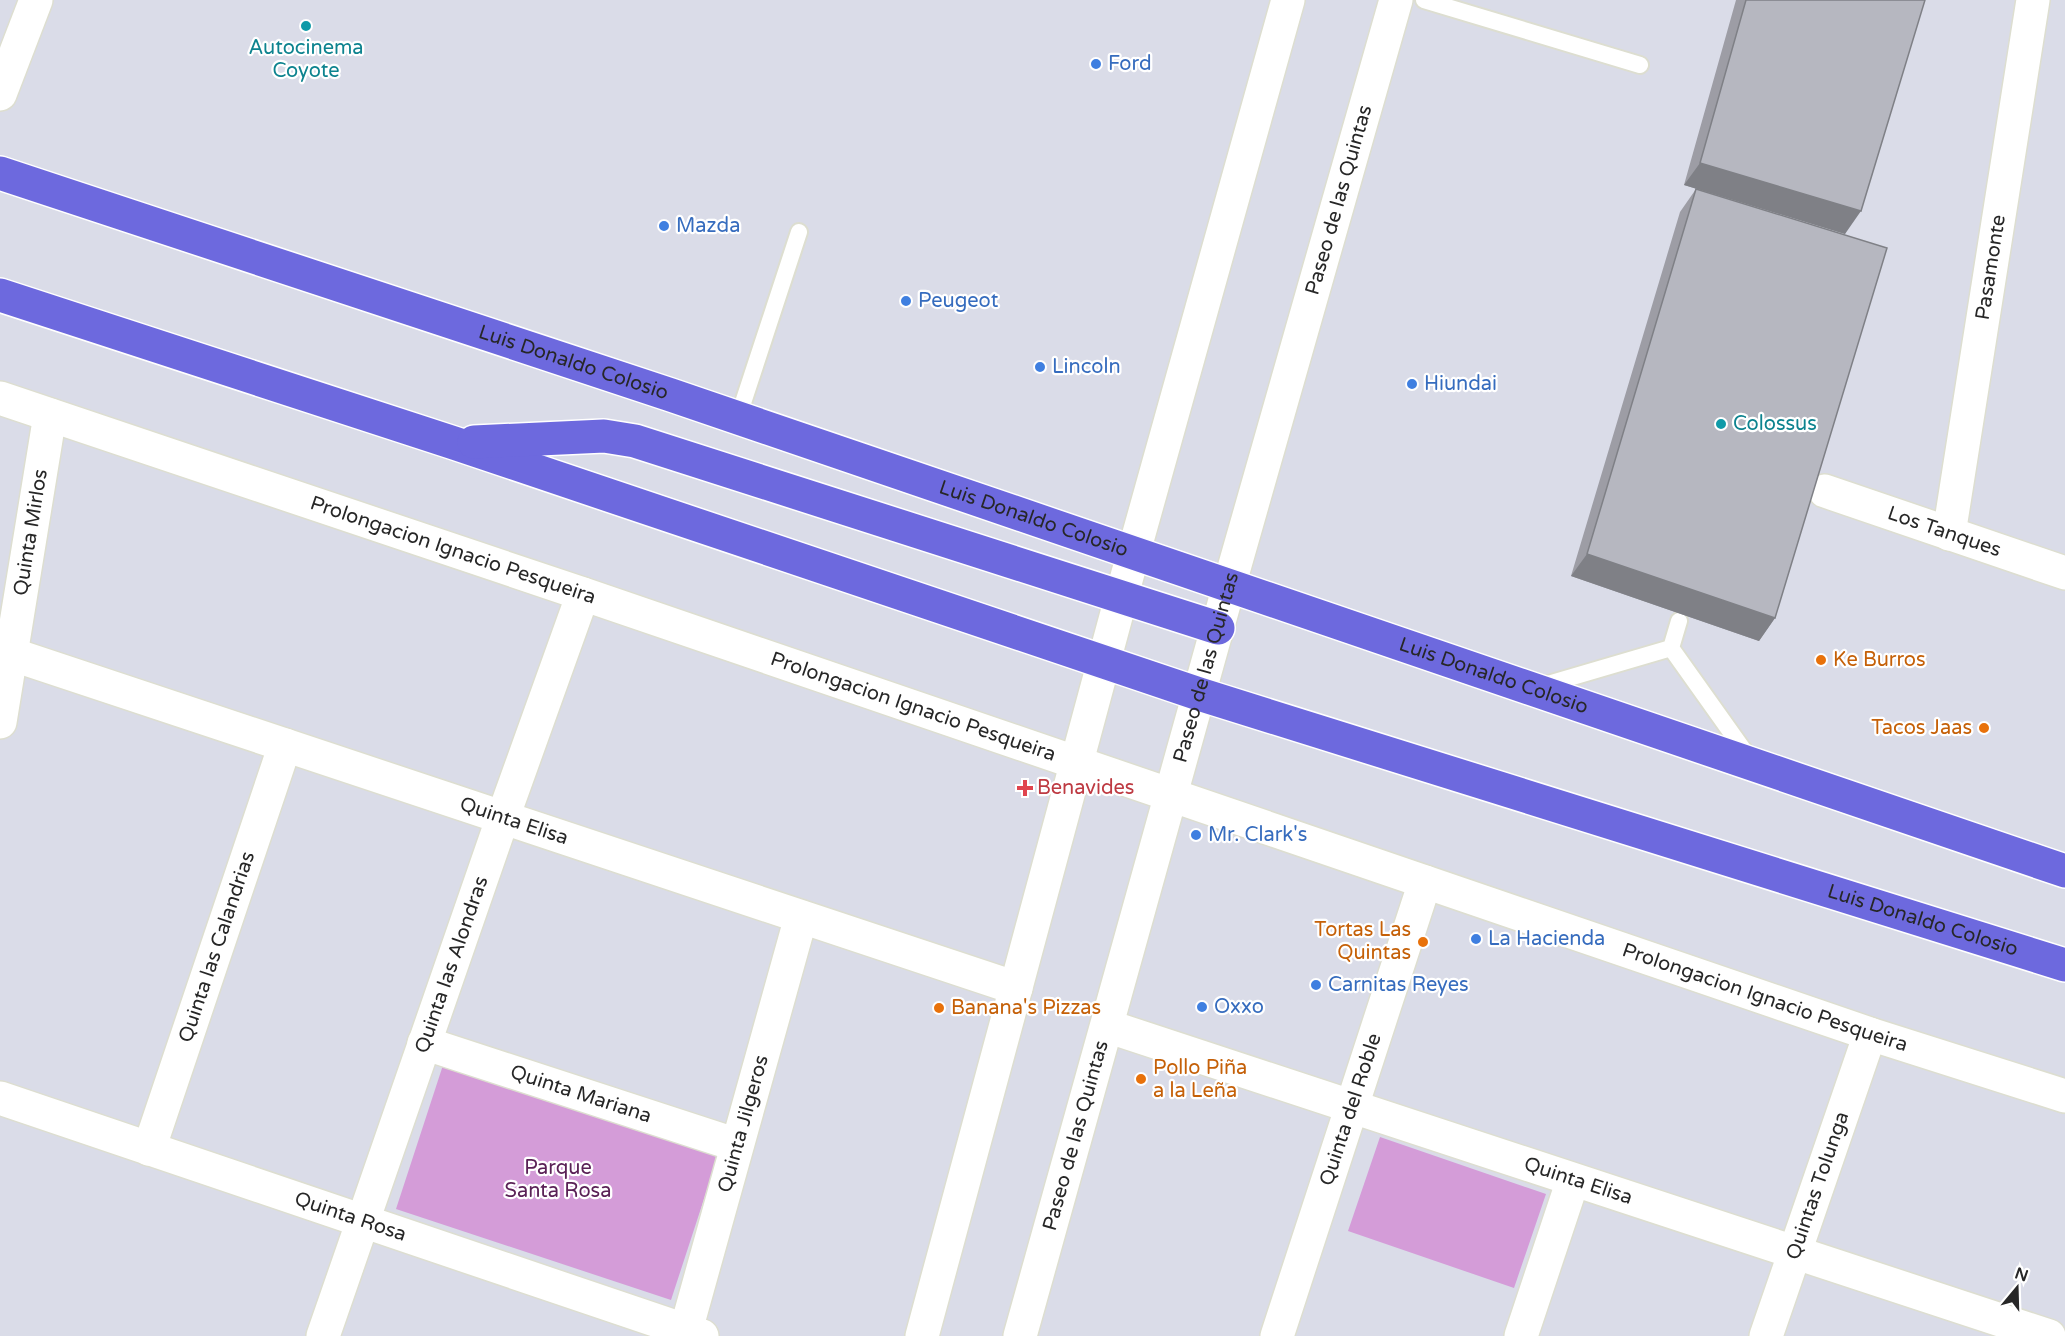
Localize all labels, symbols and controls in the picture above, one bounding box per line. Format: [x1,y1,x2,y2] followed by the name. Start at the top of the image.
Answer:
[299,19,313,33] marker: Autocinema Coyote
[248,36,364,83] place label: Autocinema Coyote
[1108,52,1152,76] place label: Ford
[1089,57,1103,71] marker: Ford
[1301,102,1377,298] street label: Paseo de las Quintas
[1971,213,2011,322] street label: Pasamonte
[676,214,740,238] place label: Mazda
[657,219,671,233] marker: Mazda
[918,289,999,313] place label: Peugeot
[899,294,913,308] marker: Peugeot
[475,320,671,405] street label: Luis Donaldo Colosio
[1052,355,1121,379] place label: Lincoln
[1033,360,1047,374] marker: Lincoln
[1424,372,1497,396] place label: Hiundai
[1405,377,1419,391] marker: Hiundai
[1733,412,1817,436] place label: Colossus
[1714,417,1728,431] marker: Colossus
[9,467,53,598] street label: Quinta Mirlos
[936,475,1131,562] street label: Luis Donaldo Colosio
[307,491,599,610] street label: Prolongacion Ignacio Pesqueira
[1884,501,2004,562] street label: Los Tanques
[1168,570,1244,765] street label: Paseo de las Quintas
[1396,632,1591,719] street label: Luis Donaldo Colosio
[767,647,1059,767] street label: Prolongacion Ignacio Pesqueira
[1833,648,1926,672] place label: Ke Burros
[1814,653,1828,667] marker: Ke Burros
[1871,716,1972,740] place label: Tacos Jaas
[1977,721,1991,735] marker: Tacos Jaas
[1037,776,1134,800] place label: Benavides
[1018,781,1032,795] marker: Benavides
[457,792,571,850] street label: Quinta Elisa
[1208,823,1307,847] place label: Mr. Clark's
[1189,828,1203,842] marker: Mr. Clark's
[174,848,260,1046] street label: Quinta las Calandrias
[410,873,494,1056] street label: Quinta las Alondras
[1824,879,2021,962] street label: Luis Donaldo Colosio
[1314,918,1411,965] place label: Tortas Las Quintas
[1488,927,1605,951] place label: La Hacienda
[1469,932,1483,946] marker: La Hacienda
[1416,935,1430,949] marker: Tortas Las Quintas
[1619,938,1911,1057] street label: Prolongacion Ignacio Pesqueira
[1328,973,1469,997] place label: Carnitas Reyes
[1309,978,1323,992] marker: Carnitas Reyes
[1214,995,1264,1019] place label: Oxxo
[951,996,1101,1020] place label: Banana's Pizzas
[1195,1000,1209,1014] marker: Oxxo
[932,1001,946,1015] marker: Banana's Pizzas
[1315,1031,1387,1189] street label: Quinta del Roble
[1038,1038,1114,1233] street label: Paseo de las Quintas
[713,1052,774,1195] street label: Quinta Jilgeros
[1153,1056,1247,1103] place label: Pollo Piña a la Leña
[507,1060,655,1128] street label: Quinta Mariana
[1134,1072,1148,1086] marker: Pollo Piña a la Leña
[1781,1108,1854,1263] street label: Quintas Tolunga
[1521,1152,1636,1210] street label: Quinta Elisa
[505,1156,611,1203] park label: Parque Santa Rosa
[291,1187,409,1247] street label: Quinta Rosa
[1987,1258,2047,1318] north arrow
[2012,1263,2031,1286] text: N

